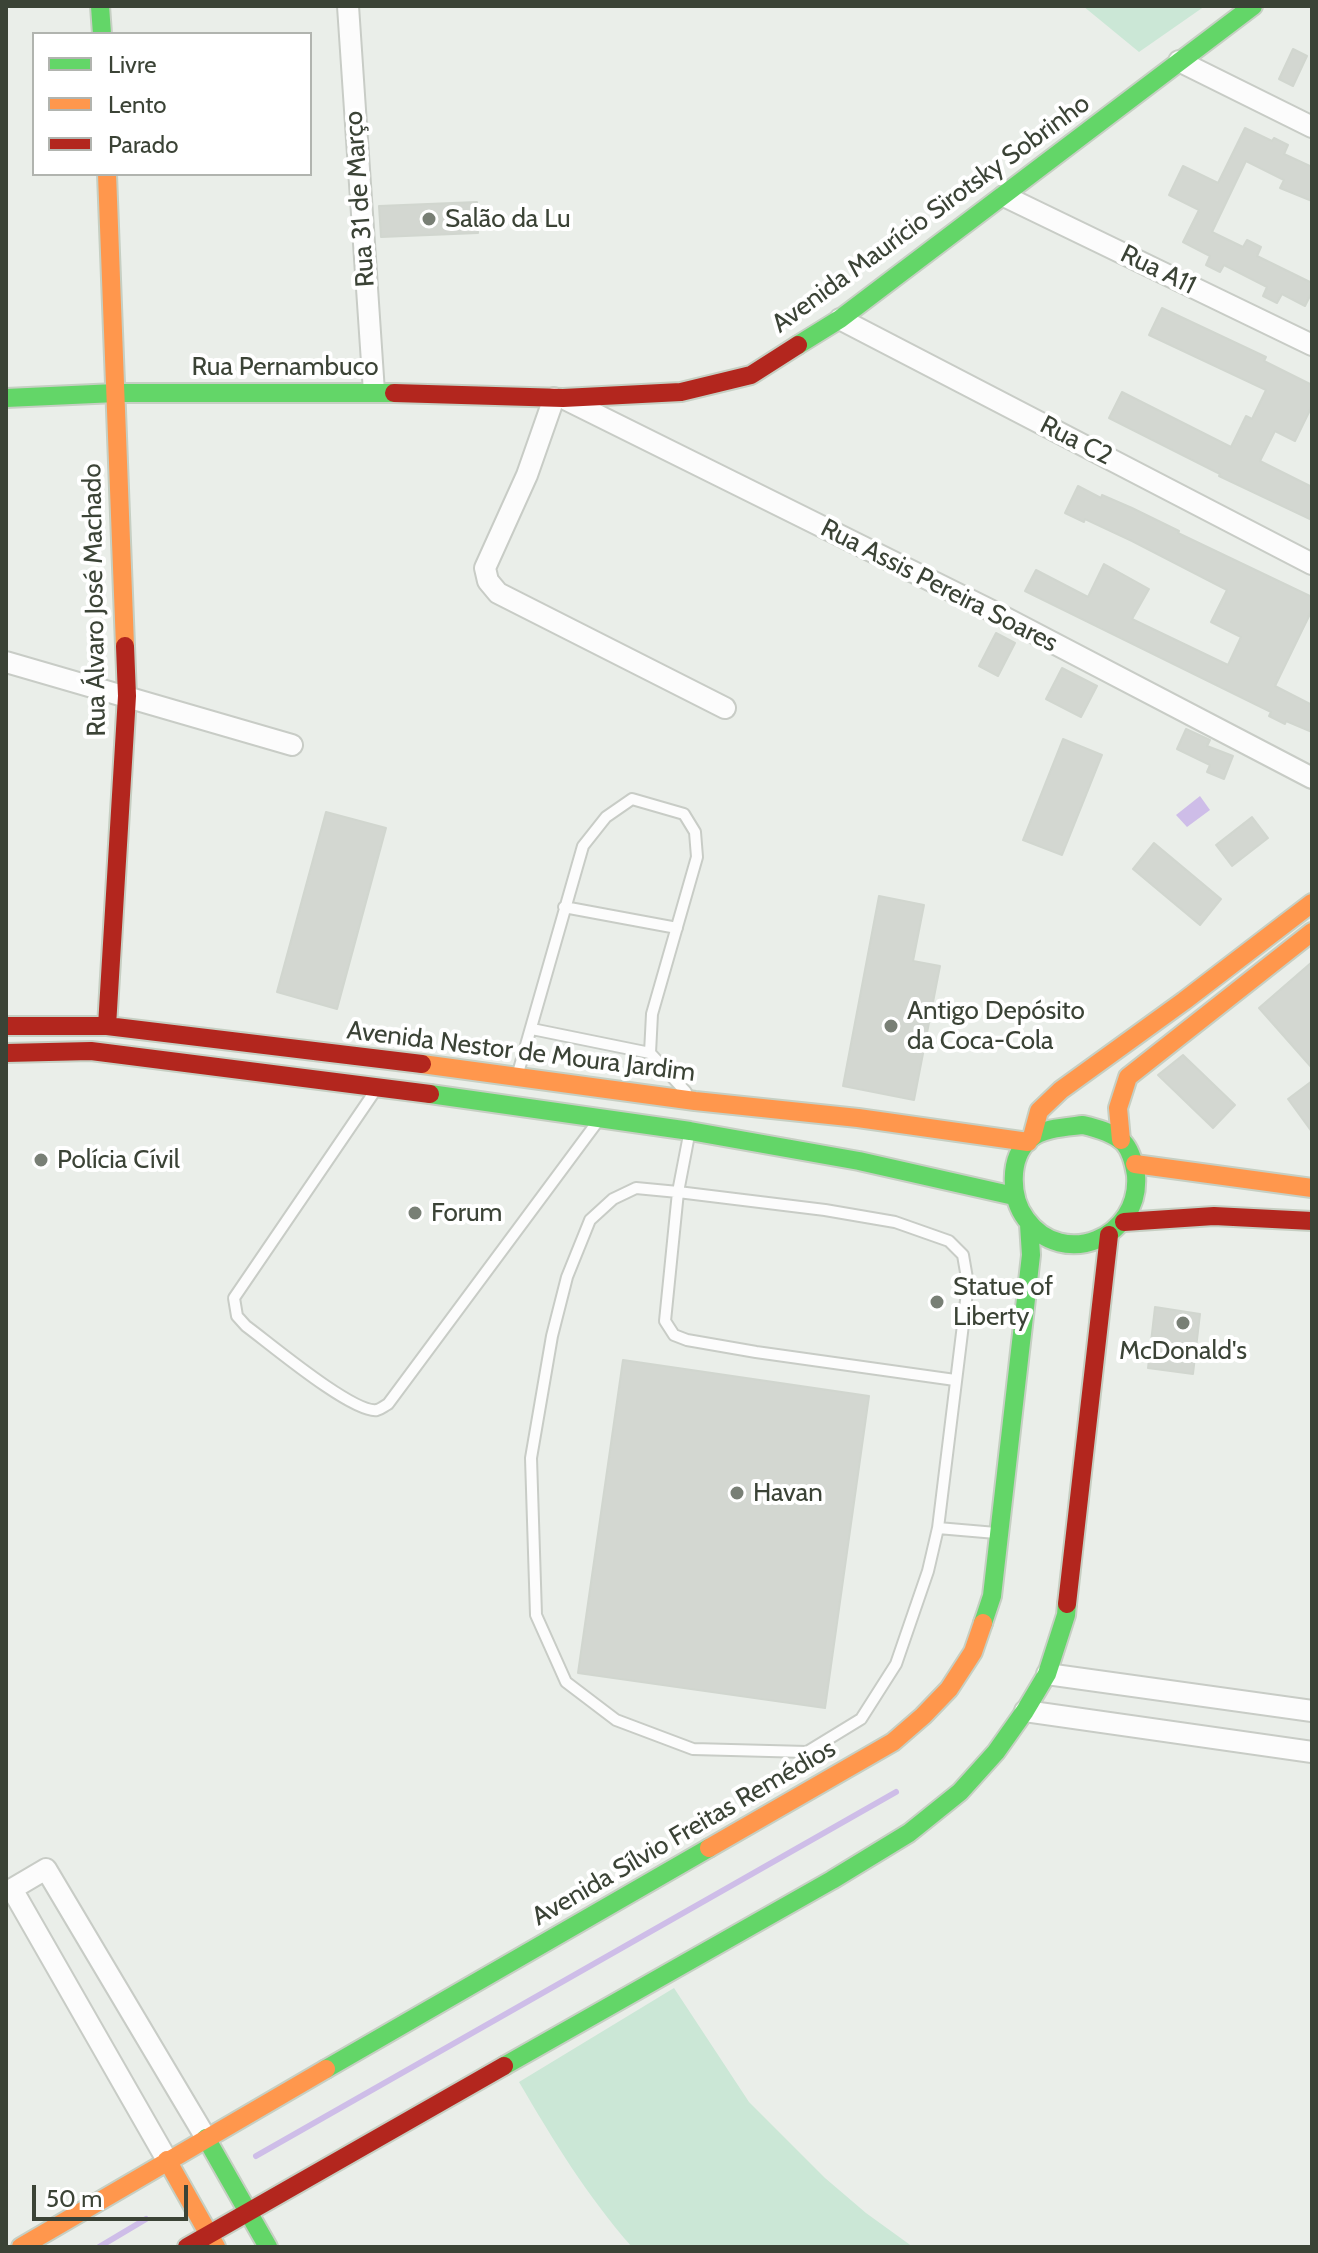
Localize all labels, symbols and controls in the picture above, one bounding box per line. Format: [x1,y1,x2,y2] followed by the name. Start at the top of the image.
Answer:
[32,32,312,176] legend
[108,50,156,79] text: Livre
[766,88,1096,340] street label: Avenida Maurício Sirotsky Sobrinho
[108,90,167,119] text: Lento
[338,110,382,288] street label: Rua 31 de Março
[108,130,178,159] text: Parado
[445,203,571,235] place label: Salão da Lu
[420,210,438,228] marker: Salão da Lu
[1115,238,1201,302] street label: Rua A11
[191,351,379,383] street label: Rua Pernambuco
[1035,410,1117,472] street label: Rua C2
[77,463,113,737] street label: Rua Álvaro José Machado
[815,513,1063,659] street label: Rua Assis Pereira Soares
[907,995,1085,1056] place label: Antigo Depósito da Coca-Cola
[345,1015,697,1089] street label: Avenida Nestor de Moura Jardim
[882,1017,900,1035] marker: Antigo Depósito da Coca-Cola
[57,1144,180,1176] place label: Polícia Cívil
[32,1151,50,1169] marker: Polícia Cívil
[431,1197,502,1229] place label: Forum
[406,1204,424,1222] marker: Forum
[953,1271,1053,1332] place label: Statue of Liberty
[928,1293,946,1311] marker: Statue of Liberty
[1174,1314,1192,1332] marker: McDonald's
[1119,1335,1247,1367] place label: McDonald's
[753,1477,823,1509] place label: Havan
[728,1484,746,1502] marker: Havan
[527,1733,841,1933] street label: Avenida Sílvio Freitas Remédios
[36,2169,192,2219] scale bar
[46,2184,102,2213] text: 50 m

